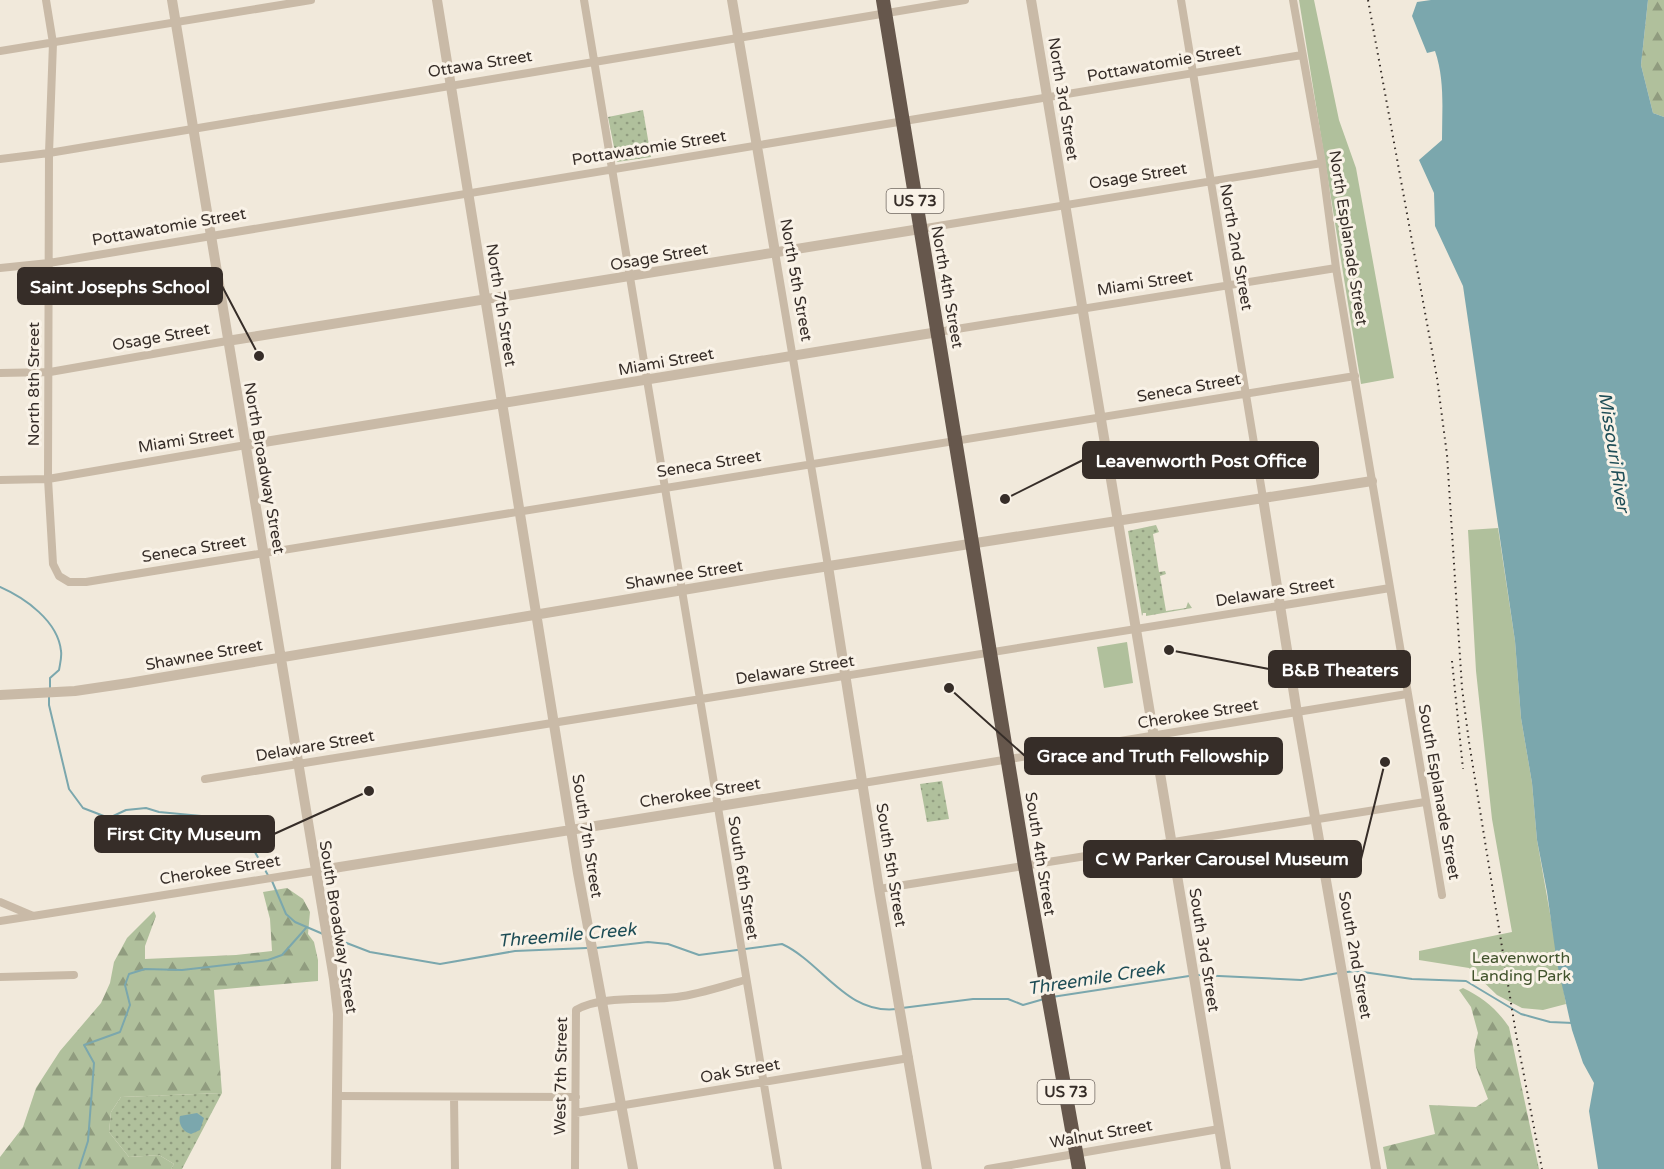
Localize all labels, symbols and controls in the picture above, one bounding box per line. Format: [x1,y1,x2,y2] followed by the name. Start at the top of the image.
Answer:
[1043,36,1083,162] street label: North 3rd Street
[1085,40,1243,86] street label: Pottawatomie Street
[426,46,534,82] street label: Ottawa Street
[570,126,728,170] street label: Pottawatomie Street
[1324,149,1372,327] street label: North Esplanade Street
[1088,158,1188,194] street label: Osage Street
[1215,182,1257,312] street label: North 2nd Street
[886,189,944,213] road number: US 73
[90,204,248,250] street label: Pottawatomie Street
[775,217,817,343] street label: North 5th Street
[926,224,968,350] street label: North 4th Street
[609,239,709,275] street label: Osage Street
[481,242,521,368] street label: North 7th Street
[1096,266,1194,300] street label: Miami Street
[18,268,222,304] callout: Saint Josephs School
[30,276,210,298] text: Saint Josephs School
[111,319,211,355] street label: Osage Street
[24,322,44,446] street label: North 8th Street
[617,344,715,380] street label: Miami Street
[1135,369,1243,407] street label: Seneca Street
[239,381,289,555] street label: North Broadway Street
[1594,391,1635,515] water label: Missouri River
[137,423,235,457] street label: Miami Street
[1083,442,1318,478] callout: Leavenworth Post Office
[656,446,762,482] street label: Seneca Street
[1095,450,1307,472] text: Leavenworth Post Office
[141,531,247,567] street label: Seneca Street
[624,556,744,594] street label: Shawnee Street
[1214,573,1336,611] street label: Delaware Street
[144,635,264,675] street label: Shawnee Street
[734,651,856,689] street label: Delaware Street
[1269,651,1410,687] callout: B&B Theaters
[1281,659,1399,681] text: B&B Theaters
[1136,695,1260,733] street label: Cherokee Street
[1414,703,1464,881] street label: South Esplanade Street
[254,726,376,766] street label: Delaware Street
[1025,738,1282,774] callout: Grace and Truth Fellowship
[1037,745,1269,767] text: Grace and Truth Fellowship
[567,773,607,899] street label: South 7th Street
[638,774,762,812] street label: Cherokee Street
[1020,791,1060,917] street label: South 4th Street
[871,802,911,928] street label: South 5th Street
[723,815,763,941] street label: South 6th Street
[95,816,274,852] callout: First City Museum
[107,823,261,845] text: First City Museum
[314,839,362,1015] street label: South Broadway Street
[1084,841,1361,877] callout: C W Parker Carousel Museum
[1095,848,1349,870] text: C W Parker Carousel Museum
[158,851,282,889] street label: Cherokee Street
[1184,887,1224,1013] street label: South 3rd Street
[1334,890,1376,1020] street label: South 2nd Street
[497,918,638,952] water label: Threemile Creek
[1471,948,1571,986] park label: Leavenworth Landing Park
[1026,956,1167,1000] water label: Threemile Creek
[550,1017,572,1135] street label: West 7th Street
[699,1054,781,1088] street label: Oak Street
[1038,1080,1094,1104] road number: US 73
[1048,1115,1154,1153] street label: Walnut Street

